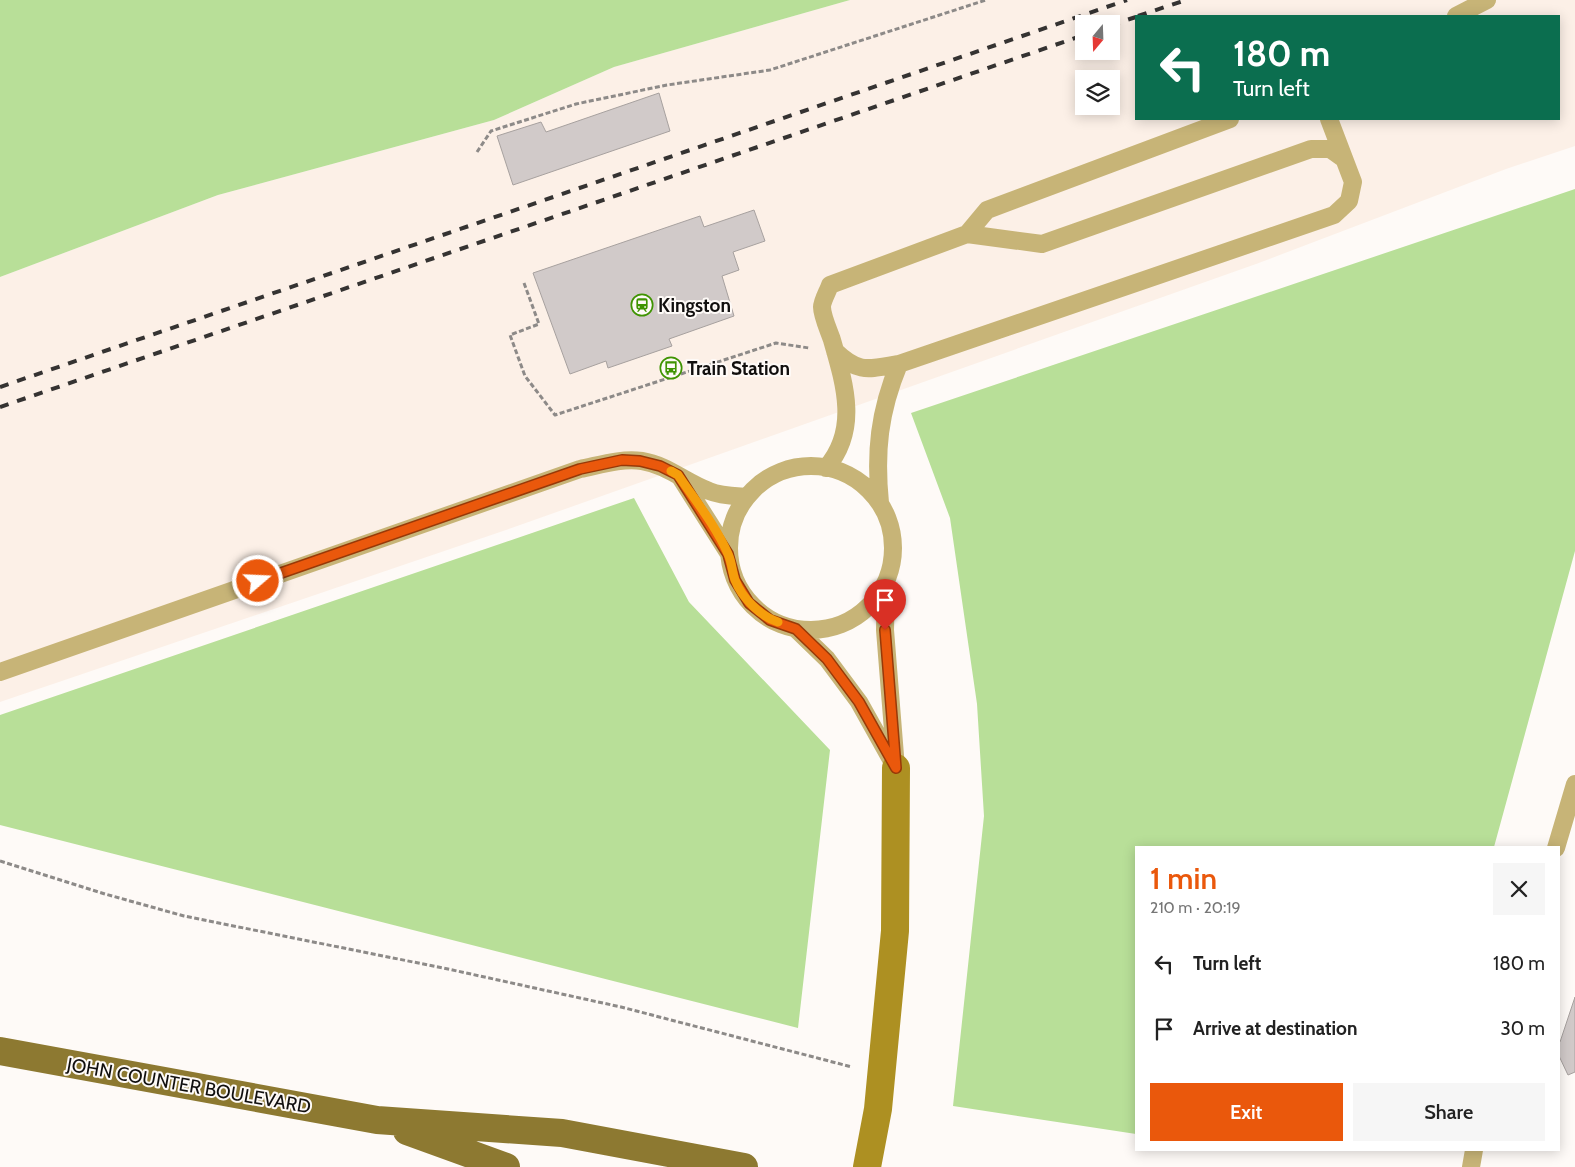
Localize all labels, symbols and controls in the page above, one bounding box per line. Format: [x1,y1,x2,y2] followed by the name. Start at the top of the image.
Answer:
[1075,15,1120,60] north arrow
[1075,15,1120,115] map controls
[1233,32,1330,75] text: 180 m
[1150,35,1215,100] icon: left
[1075,70,1120,115] button: layers
[1233,75,1310,102] text: Turn left
[630,293,654,317] station icon: Kingston
[658,294,731,317] place label: Kingston
[659,356,683,380] bus stop icon: Train Station
[687,357,790,380] place label: Train Station
[231,554,283,606] position arrow
[864,579,906,630] pin
[871,586,899,614] icon: arrive
[1150,860,1217,897] text: 1 min
[1493,863,1545,915] button: close
[1150,898,1241,917] text: 210 m · 20:19
[1150,950,1178,978] icon: left
[1193,952,1261,975] text: Turn left
[1493,952,1545,975] text: 180 m
[1150,1015,1178,1043] icon: arrive
[1193,1017,1357,1040] text: Arrive at destination
[1501,1017,1545,1040] text: 30 m
[64,1053,313,1118] street label: JOHN COUNTER BOULEVARD
[1150,1083,1343,1141] button: Exit
[1353,1083,1545,1141] button: Share

